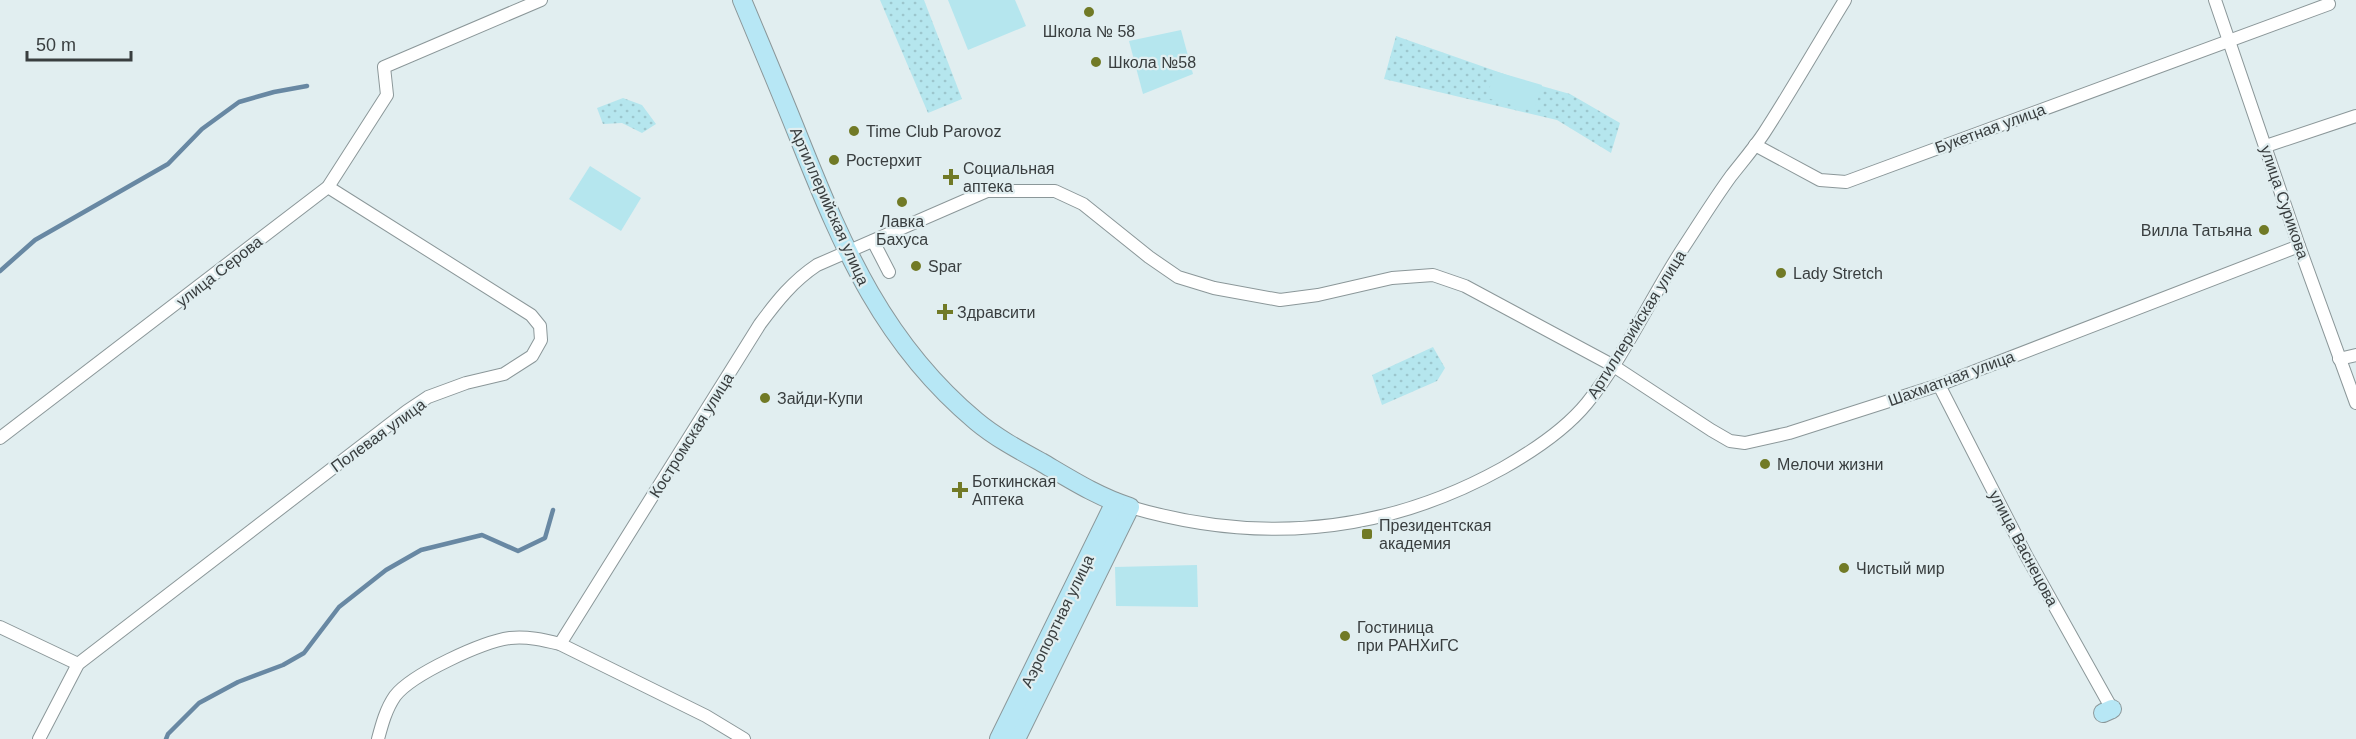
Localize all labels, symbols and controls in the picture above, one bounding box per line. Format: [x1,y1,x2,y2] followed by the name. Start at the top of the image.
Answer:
[1082,5,1096,19] marker: Школа № 58
[1043,23,1135,40] place label: Школа № 58
[27,24,130,62] scale bar
[36,35,76,55] text: 50 m
[1108,54,1196,71] place label: Школа №58
[1089,55,1103,69] marker: Школа №58
[1933,101,2048,156] street label: Букетная улица
[866,123,1001,140] place label: Time Club Parovoz
[847,124,861,138] marker: Time Club Parovoz
[787,125,872,288] street label: Артиллерийская улица
[2257,143,2312,261] street label: улица Сурикова
[846,152,923,169] place label: Ростерхит
[827,153,841,167] marker: Ростерхит
[963,160,1055,195] place label: Социальная аптека
[944,170,958,184] marker: Социальная аптека
[895,195,909,209] marker: Лавка Бахуса
[876,213,928,248] place label: Лавка Бахуса
[2141,222,2252,239] place label: Вилла Татьяна
[2257,223,2271,237] marker: Вилла Татьяна
[173,233,266,310] street label: улица Серова
[1584,247,1689,401] street label: Артиллерийская улица
[928,258,962,275] place label: Spar
[909,259,923,273] marker: Spar
[1793,265,1883,282] place label: Lady Stretch
[1774,266,1788,280] marker: Lady Stretch
[957,304,1035,321] place label: Здравсити
[938,305,952,319] marker: Здравсити
[1886,348,2017,409] street label: Шахматная улица
[646,370,737,501] street label: Костромская улица
[777,390,863,407] place label: Зайди-Купи
[758,391,772,405] marker: Зайди-Купи
[328,395,429,475] street label: Полевая улица
[1777,456,1883,473] place label: Мелочи жизни
[1758,457,1772,471] marker: Мелочи жизни
[972,473,1056,508] place label: Боткинская Аптека
[953,483,967,497] marker: Боткинская Аптека
[1986,487,2061,609] street label: улица Васнецова
[1379,517,1491,552] place label: Президентская академия
[1360,527,1374,541] marker: Президентская академия
[1018,552,1097,690] street label: Аэропортная улица
[1856,560,1945,577] place label: Чистый мир
[1837,561,1851,575] marker: Чистый мир
[1357,619,1459,654] place label: Гостиница при РАНХиГС
[1338,629,1352,643] marker: Гостиница при РАНХиГС

